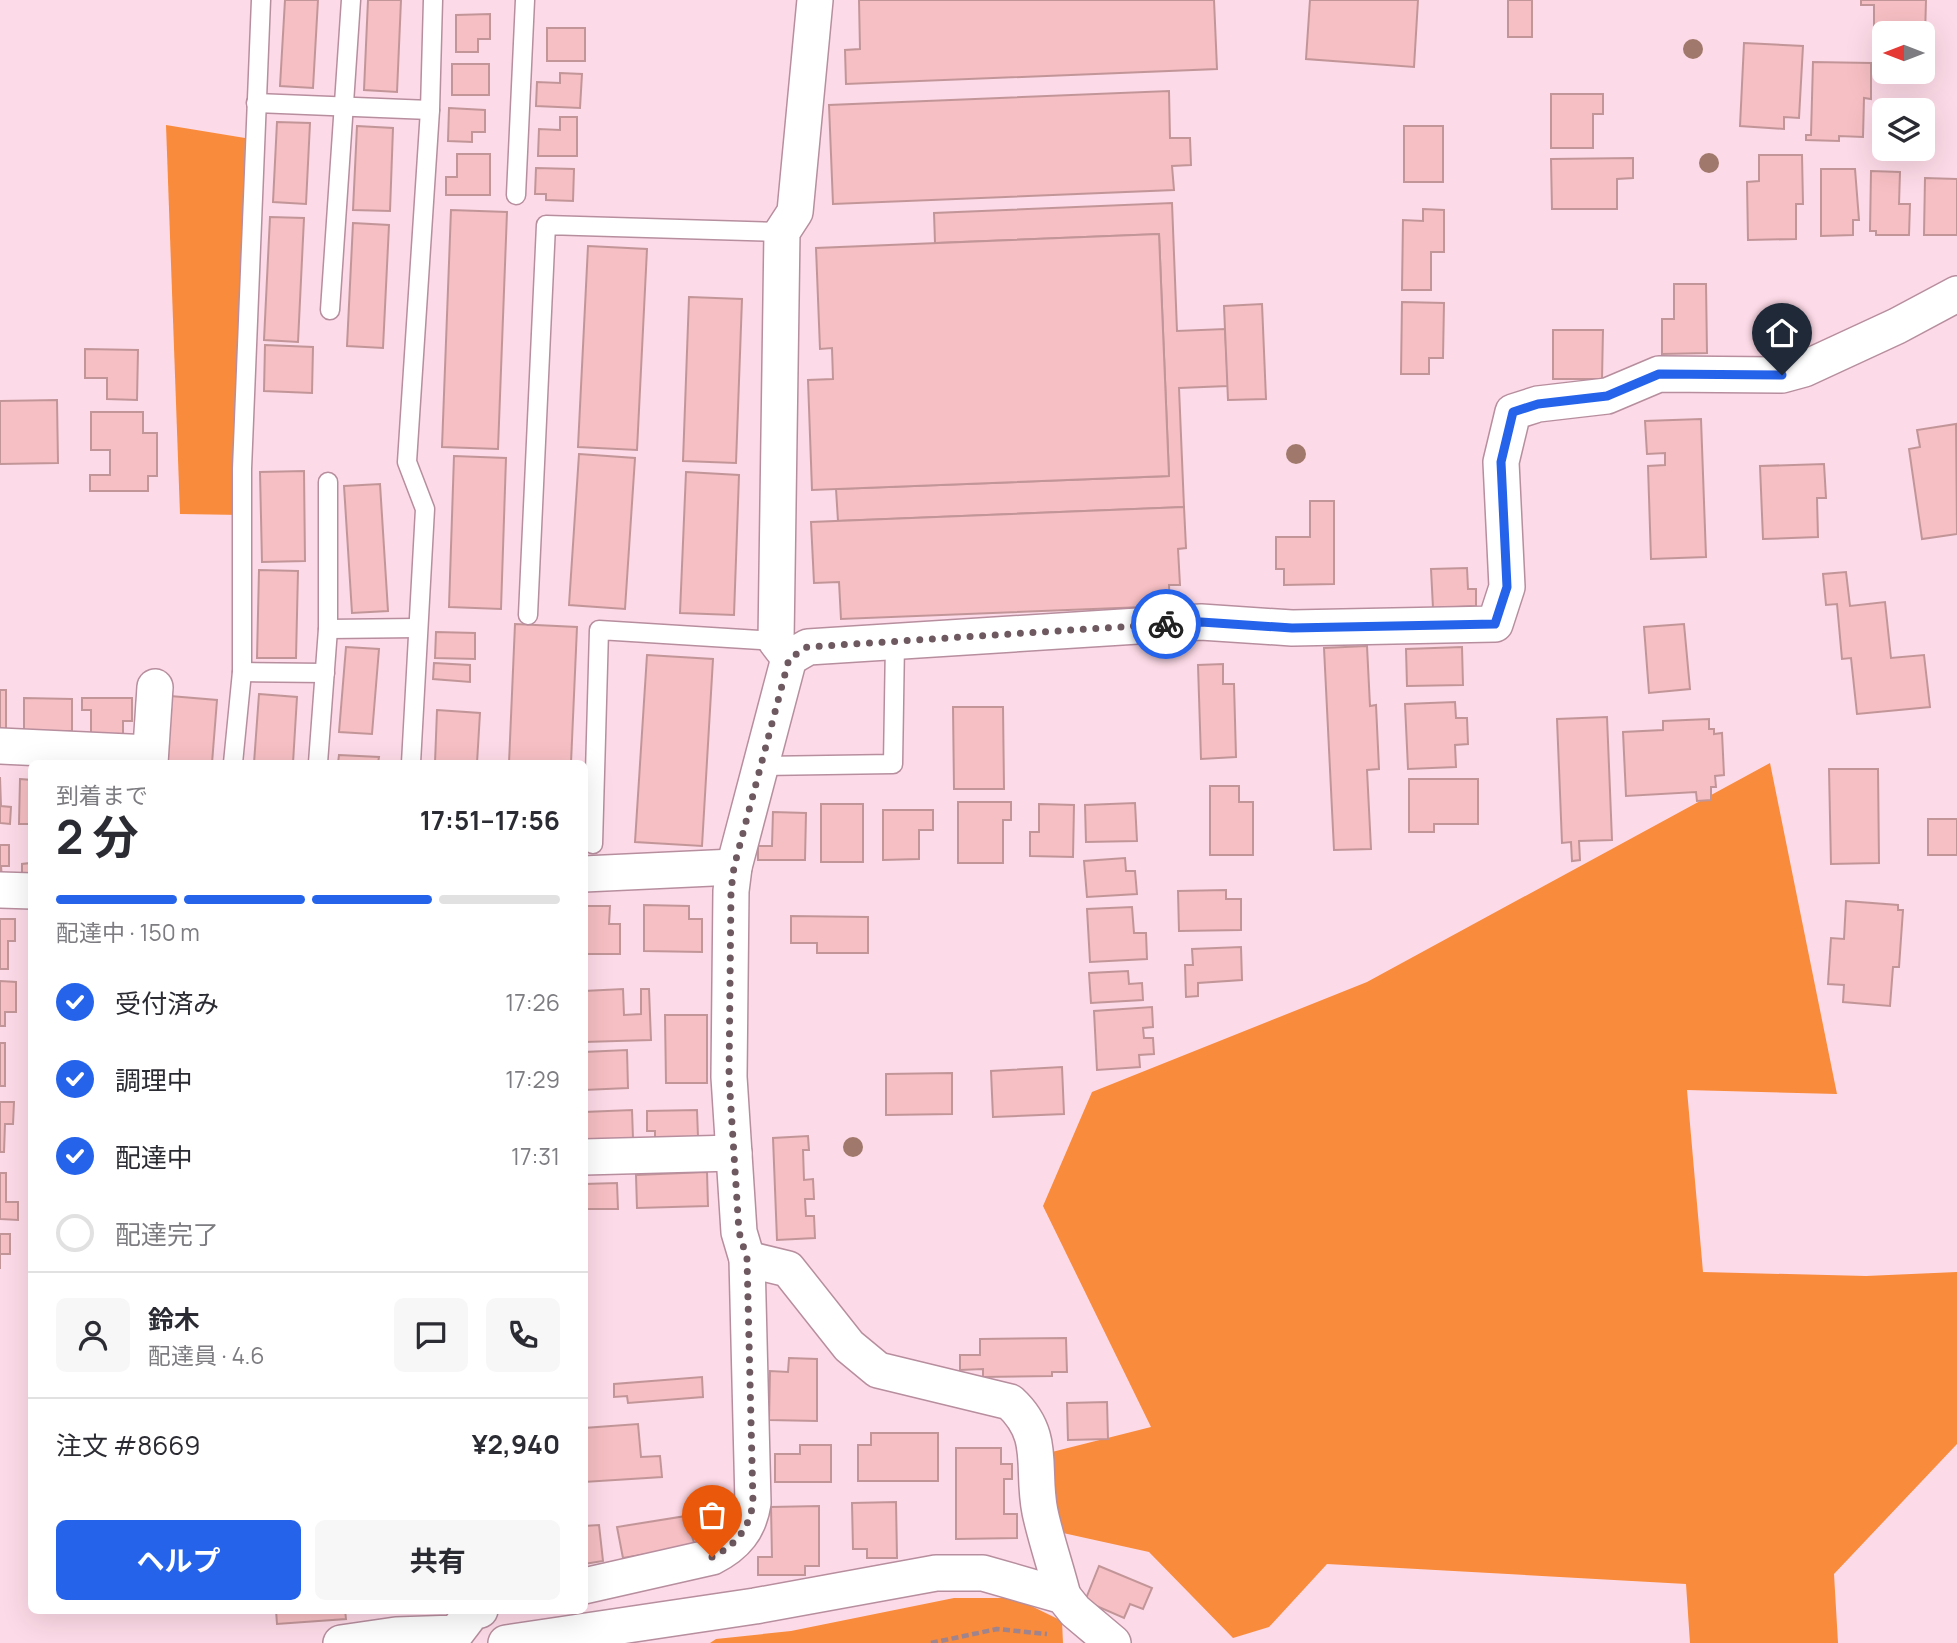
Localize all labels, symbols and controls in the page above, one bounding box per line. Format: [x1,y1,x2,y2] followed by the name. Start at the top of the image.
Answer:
[1872,21,1936,84] north arrow
[1872,21,1935,161] map controls
[1872,98,1935,161] button: layers
[1752,303,1812,375] pin
[1763,314,1801,352] icon: home
[1131,589,1201,659] courier
[1147,605,1185,643] icon: bike
[56,779,148,811] text: 到着まで
[420,802,560,838] text: 17:51–17:56
[56,805,139,868] text: 2 分
[56,916,200,948] text: 配達中 · 150 m
[56,983,94,1021] icon: check
[115,985,219,1021] text: 受付済み
[505,986,560,1018] text: 17:26
[56,1060,94,1098] icon: check
[115,1062,193,1098] text: 調理中
[505,1063,560,1095] text: 17:29
[56,1137,94,1175] icon: check
[115,1139,193,1175] text: 配達中
[511,1140,560,1172] text: 17:31
[115,1216,219,1252] text: 配達完了
[56,1298,130,1372] button: person
[394,1298,468,1372] button: chat
[486,1298,560,1372] button: phone
[148,1301,200,1337] text: 鈴木
[148,1339,265,1371] text: 配達員 · 4.6
[472,1426,560,1462] text: ¥2,940
[56,1427,200,1463] text: 注文 #8669
[682,1485,742,1557] pin
[693,1496,731,1534] icon: bag
[56,1520,301,1600] button: ヘルプ
[315,1520,560,1600] button: 共有

